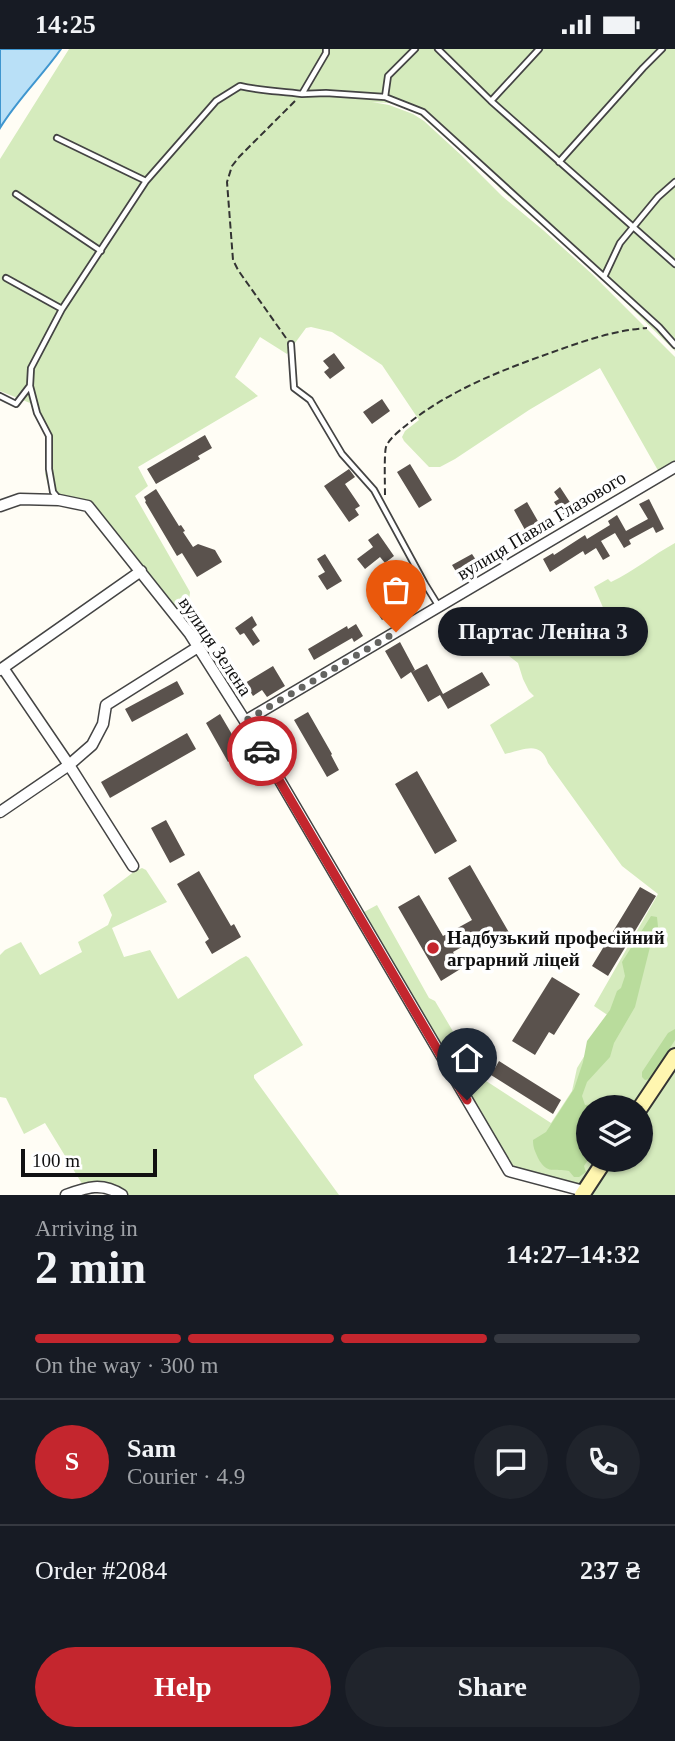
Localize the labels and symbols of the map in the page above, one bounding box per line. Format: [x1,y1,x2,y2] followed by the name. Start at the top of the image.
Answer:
[453,467,630,584] street label: вулиця Павла Глазового
[366,560,426,632] pin
[175,593,257,700] street label: вулиця Зелена
[438,607,648,657] callout: Партас Леніна 3
[227,716,297,786] courier
[447,927,665,970] place label: Надбузький професійний аграрний ліцей
[425,940,441,956] marker: Надбузький професійний аграрний ліцей
[437,1028,497,1100] pin
[21,1146,158,1178] scale bar

